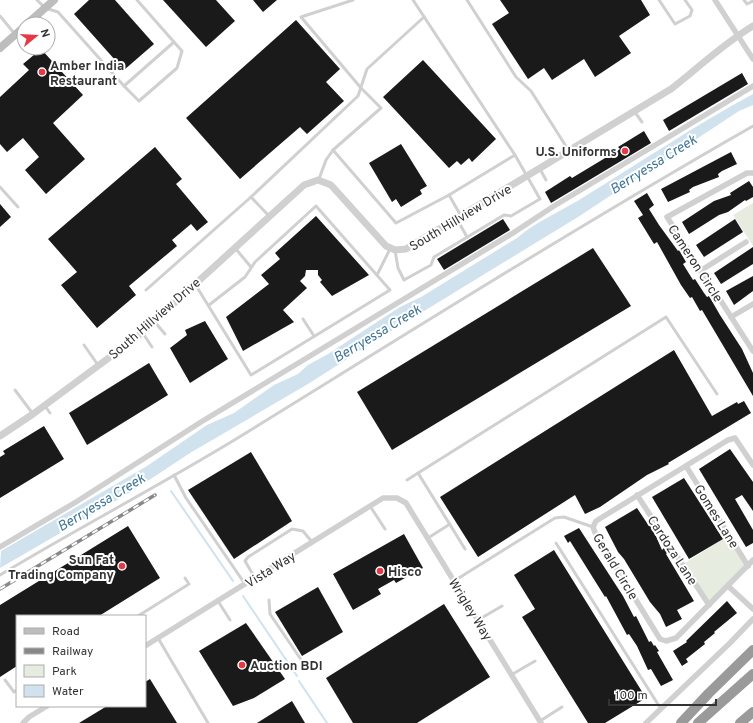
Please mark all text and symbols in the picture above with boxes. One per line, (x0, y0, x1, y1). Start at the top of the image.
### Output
north arrow (16, 16, 56, 56)
text: N (37, 27, 52, 39)
place label: Amber India Restaurant (50, 59, 124, 90)
marker: Amber India Restaurant (37, 67, 47, 77)
water label: Berryessa Creek (607, 131, 701, 199)
place label: U.S. Uniforms (536, 145, 617, 161)
marker: U.S. Uniforms (620, 146, 630, 156)
street label: South Hillview Drive (407, 182, 515, 256)
street label: Cameron Circle (663, 222, 725, 306)
street label: South Hillview Drive (106, 275, 204, 364)
water label: Berryessa Creek (331, 301, 425, 367)
water label: Berryessa Creek (55, 470, 149, 536)
street label: Gomes Lane (689, 482, 741, 552)
street label: Cardoza Lane (643, 513, 700, 589)
street label: Gerald Circle (588, 531, 640, 603)
street label: Vista Way (243, 549, 299, 592)
place label: Sun Fat Trading Company (8, 553, 115, 584)
marker: Sun Fat Trading Company (117, 561, 127, 571)
place label: Hisco (388, 565, 422, 581)
marker: Hisco (375, 566, 385, 576)
street label: Wrigley Way (444, 576, 495, 644)
legend (16, 615, 146, 707)
text: Road (52, 624, 80, 640)
text: Railway (52, 644, 93, 660)
place label: Auction BDI (250, 659, 323, 675)
marker: Auction BDI (237, 660, 247, 670)
text: Park (52, 664, 77, 680)
scale bar (609, 681, 716, 707)
text: Water (52, 684, 84, 700)
text: 100 m (615, 688, 648, 704)

